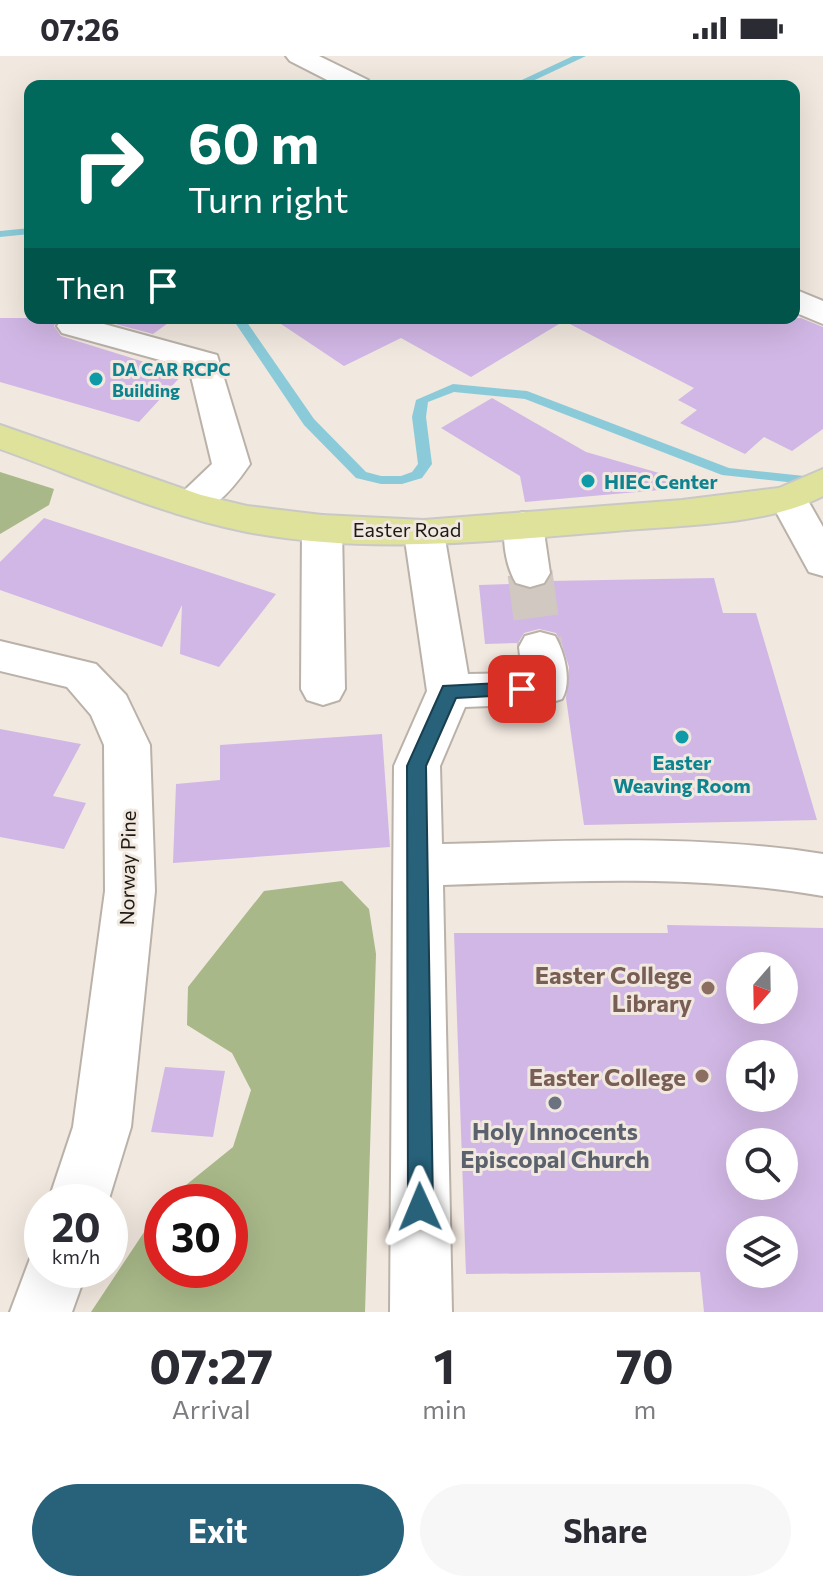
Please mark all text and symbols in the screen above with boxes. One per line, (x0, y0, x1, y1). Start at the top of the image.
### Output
text: 07:26 (40, 10, 119, 47)
text: 60 m (188, 107, 319, 176)
icon: right (56, 112, 160, 216)
text: Turn right (188, 176, 349, 220)
icon: arrive (141, 264, 185, 308)
text: Then (56, 268, 125, 305)
place label: DA CAR RCPC Building (112, 358, 231, 401)
marker: DA CAR RCPC Building (87, 370, 105, 388)
place label: HIEC Center (604, 469, 718, 493)
marker: HIEC Center (579, 472, 597, 490)
street label: Easter Road (353, 517, 461, 541)
pin (488, 655, 556, 723)
icon: arrive (500, 667, 544, 711)
marker: Easter Weaving Room (673, 728, 691, 746)
place label: Easter Weaving Room (613, 750, 751, 797)
street label: Norway Pine (114, 810, 140, 926)
north arrow (726, 952, 798, 1024)
map controls (726, 952, 798, 1288)
place label: Easter College Library (535, 960, 692, 1017)
marker: Easter College Library (699, 979, 717, 997)
button: sound (726, 1040, 798, 1112)
place label: Easter College (529, 1062, 686, 1091)
marker: Easter College (693, 1067, 711, 1085)
marker: Holy Innocents Episcopal Church (546, 1094, 564, 1112)
place label: Holy Innocents Episcopal Church (460, 1116, 650, 1173)
button: search (726, 1128, 798, 1200)
position arrow (378, 1165, 462, 1249)
speed limit sign: 30 (144, 1184, 248, 1288)
text: 20 (51, 1201, 101, 1250)
button: layers (726, 1216, 798, 1288)
text: km/h (52, 1244, 100, 1268)
text: 07:27 (149, 1335, 273, 1394)
text: 1 (434, 1335, 455, 1394)
text: 70 (616, 1335, 674, 1394)
text: Arrival (172, 1393, 251, 1424)
text: min (422, 1393, 467, 1424)
text: m (633, 1393, 656, 1424)
button: Exit (32, 1484, 404, 1576)
button: Share (420, 1484, 791, 1576)

